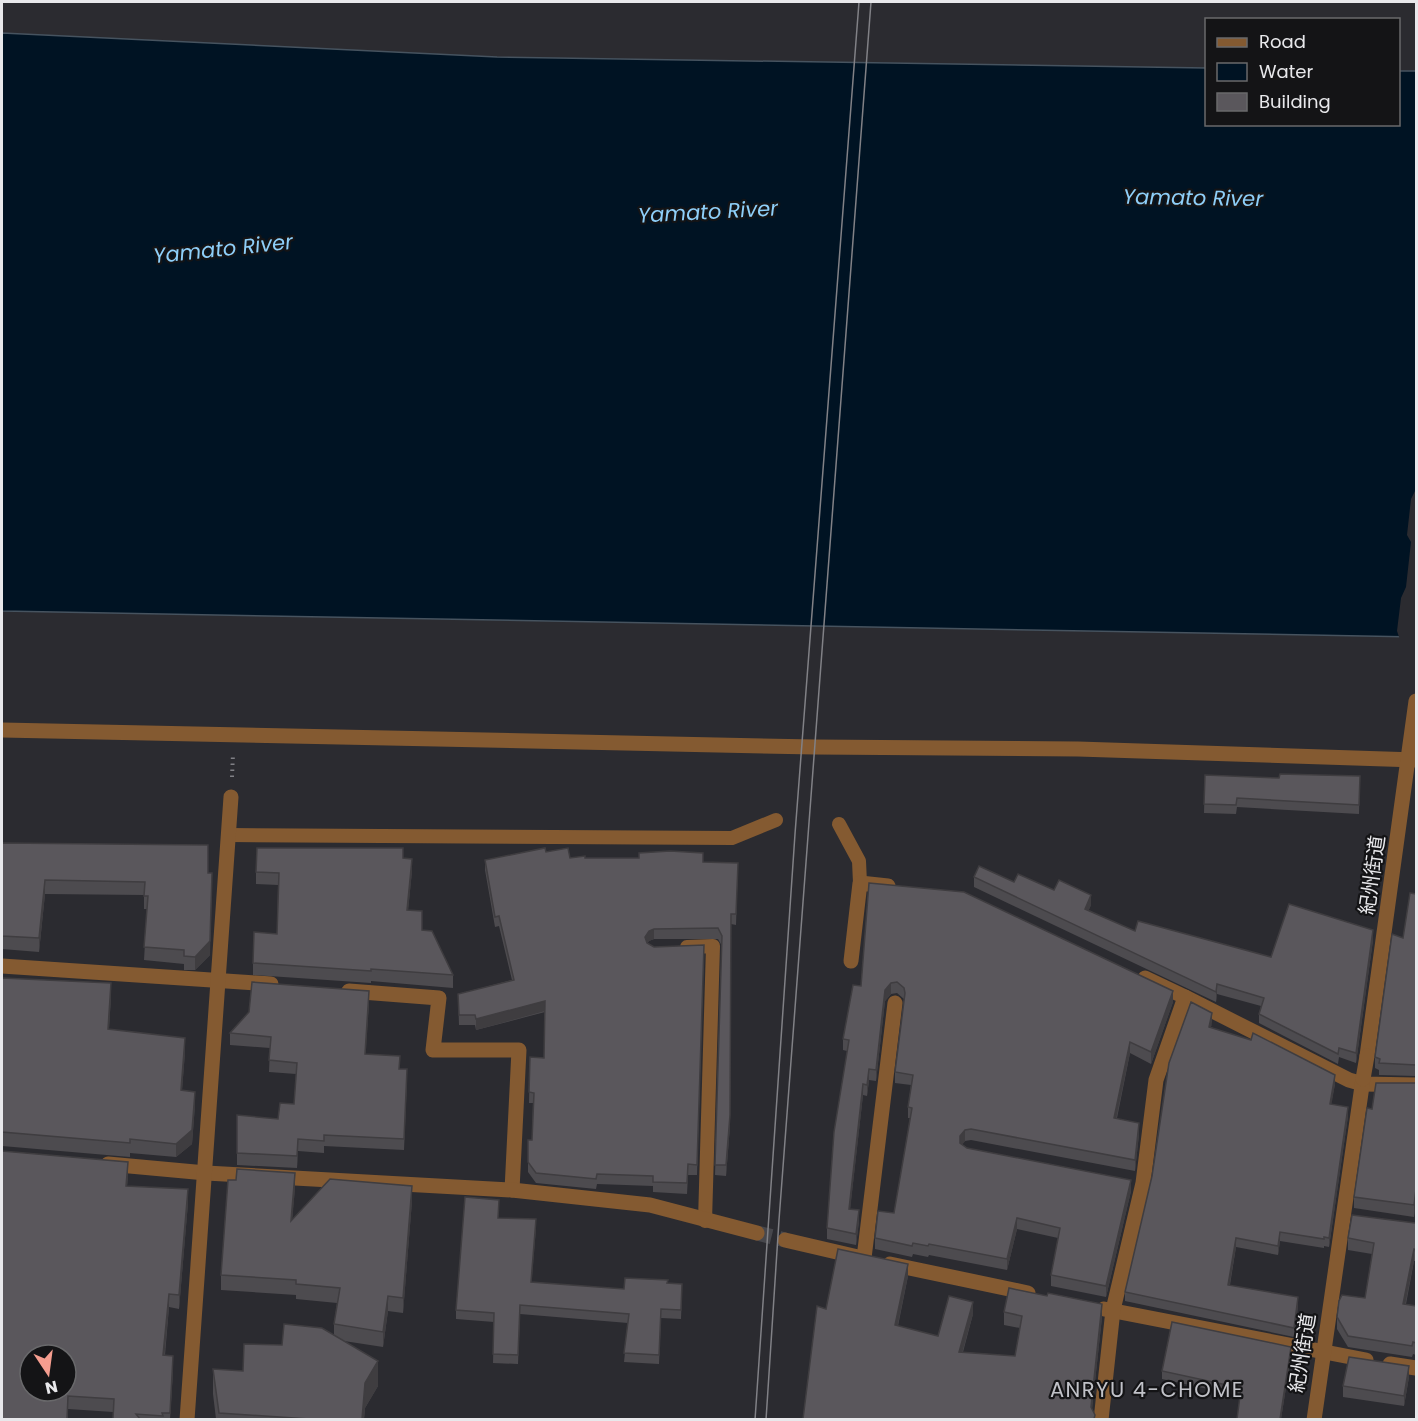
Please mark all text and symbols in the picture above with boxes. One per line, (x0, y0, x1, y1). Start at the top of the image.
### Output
legend (1205, 18, 1400, 126)
text: Road (1259, 29, 1306, 54)
text: Water (1259, 59, 1313, 84)
text: Building (1259, 89, 1331, 114)
water label: Yamato River (1123, 182, 1265, 213)
water label: Yamato River (637, 193, 780, 230)
water label: Yamato River (152, 227, 295, 270)
street label: 紀州街道 (1353, 833, 1391, 917)
street label: 紀州街道 (1282, 1311, 1322, 1395)
north arrow (18, 1343, 78, 1403)
text: N (43, 1375, 60, 1400)
district label: ANRYU 4-CHOME (1050, 1375, 1244, 1404)

